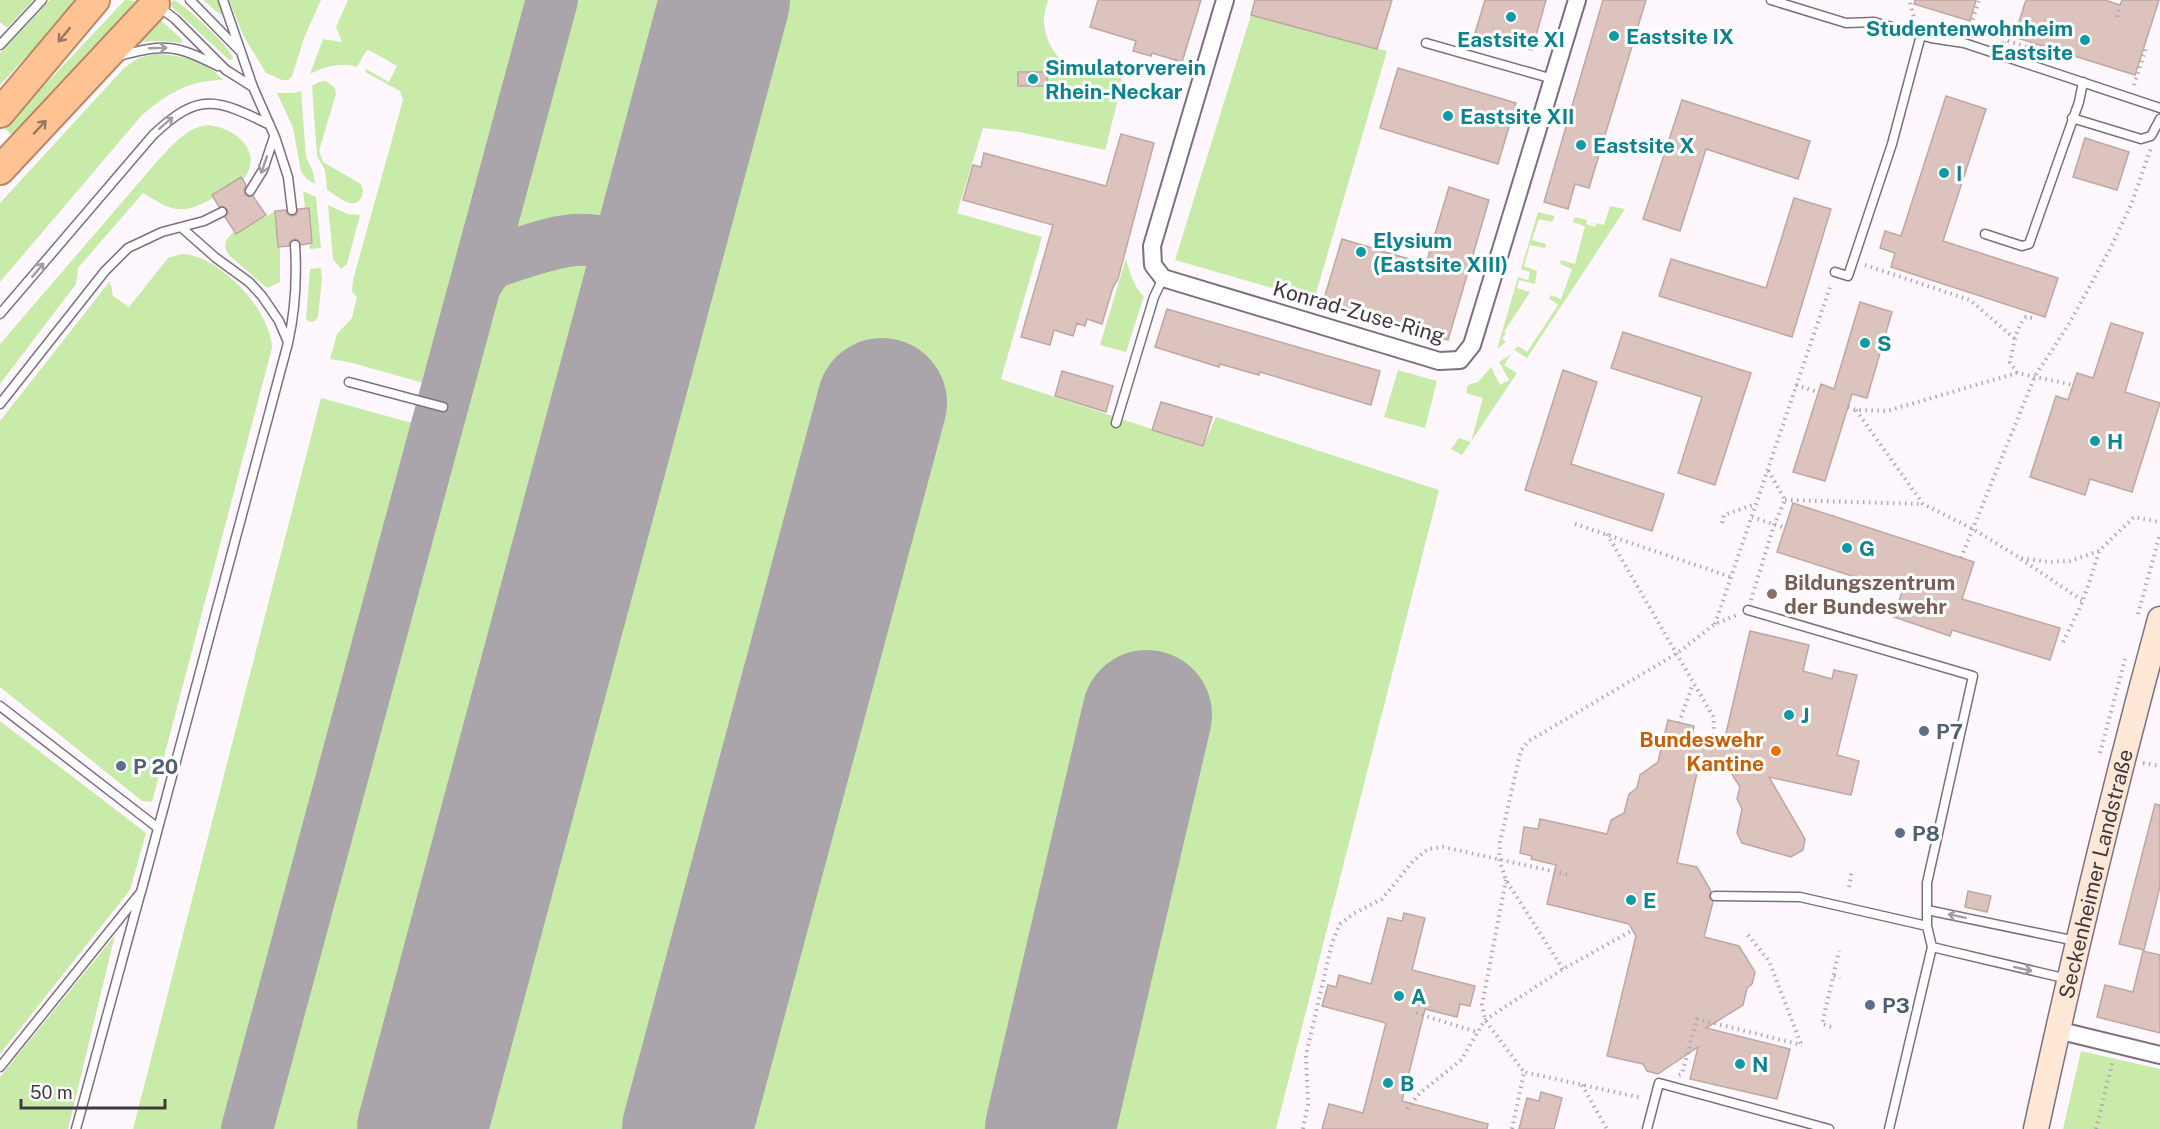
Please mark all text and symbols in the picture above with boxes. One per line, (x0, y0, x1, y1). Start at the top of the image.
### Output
marker: Eastsite XI (1504, 10, 1518, 24)
place label: Studentenwohnheim Eastsite (1866, 16, 2073, 65)
place label: Eastsite IX (1626, 24, 1734, 49)
one-way arrow (58, 26, 71, 42)
place label: Eastsite XI (1457, 27, 1565, 52)
marker: Eastsite IX (1607, 29, 1621, 43)
marker: Studentenwohnheim Eastsite (2078, 33, 2092, 47)
one-way arrow (148, 42, 168, 53)
place label: Simulatorverein Rhein-Neckar (1045, 55, 1206, 104)
marker: Simulatorverein Rhein-Neckar (1026, 72, 1040, 86)
place label: Eastsite XII (1460, 104, 1575, 129)
marker: Eastsite XII (1441, 109, 1455, 123)
one-way arrow (158, 116, 173, 130)
one-way arrow (33, 120, 47, 135)
place label: Eastsite X (1593, 133, 1695, 158)
marker: Eastsite X (1574, 138, 1588, 152)
one-way arrow (258, 155, 269, 174)
place label: I (1956, 161, 1962, 186)
marker: I (1937, 166, 1951, 180)
place label: Elysium (Eastsite XIII) (1373, 228, 1508, 277)
marker: Elysium (Eastsite XIII) (1354, 245, 1368, 259)
one-way arrow (31, 263, 45, 278)
street label: Konrad-Zuse-Ring (1270, 275, 1448, 349)
place label: S (1877, 331, 1892, 356)
marker: S (1858, 336, 1872, 350)
place label: H (2107, 429, 2123, 454)
marker: H (2088, 434, 2102, 448)
place label: G (1859, 536, 1875, 561)
marker: G (1840, 541, 1854, 555)
place label: Bildungszentrum der Bundeswehr (1784, 570, 1955, 619)
marker: Bildungszentrum der Bundeswehr (1765, 587, 1779, 601)
place label: J (1801, 703, 1809, 728)
marker: J (1782, 708, 1796, 722)
place label: P7 (1936, 719, 1963, 744)
marker: P7 (1917, 724, 1931, 738)
place label: Bundeswehr Kantine (1639, 727, 1764, 776)
marker: Bundeswehr Kantine (1769, 744, 1783, 758)
street label: Seckenheimer Landstraße (2053, 746, 2138, 1001)
place label: P 20 (133, 754, 178, 779)
marker: P 20 (114, 759, 128, 773)
place label: P8 (1912, 821, 1940, 846)
marker: P8 (1893, 826, 1907, 840)
place label: E (1643, 888, 1656, 913)
marker: E (1624, 893, 1638, 907)
one-way arrow (1948, 910, 1968, 921)
one-way arrow (2014, 963, 2033, 975)
place label: A (1411, 984, 1426, 1009)
marker: A (1392, 989, 1406, 1003)
place label: P3 (1882, 993, 1910, 1018)
marker: P3 (1863, 998, 1877, 1012)
place label: N (1752, 1052, 1768, 1077)
marker: N (1733, 1057, 1747, 1071)
place label: B (1400, 1071, 1414, 1096)
scale bar (21, 1072, 165, 1110)
marker: B (1381, 1076, 1395, 1090)
text: 50 m (30, 1082, 73, 1103)

